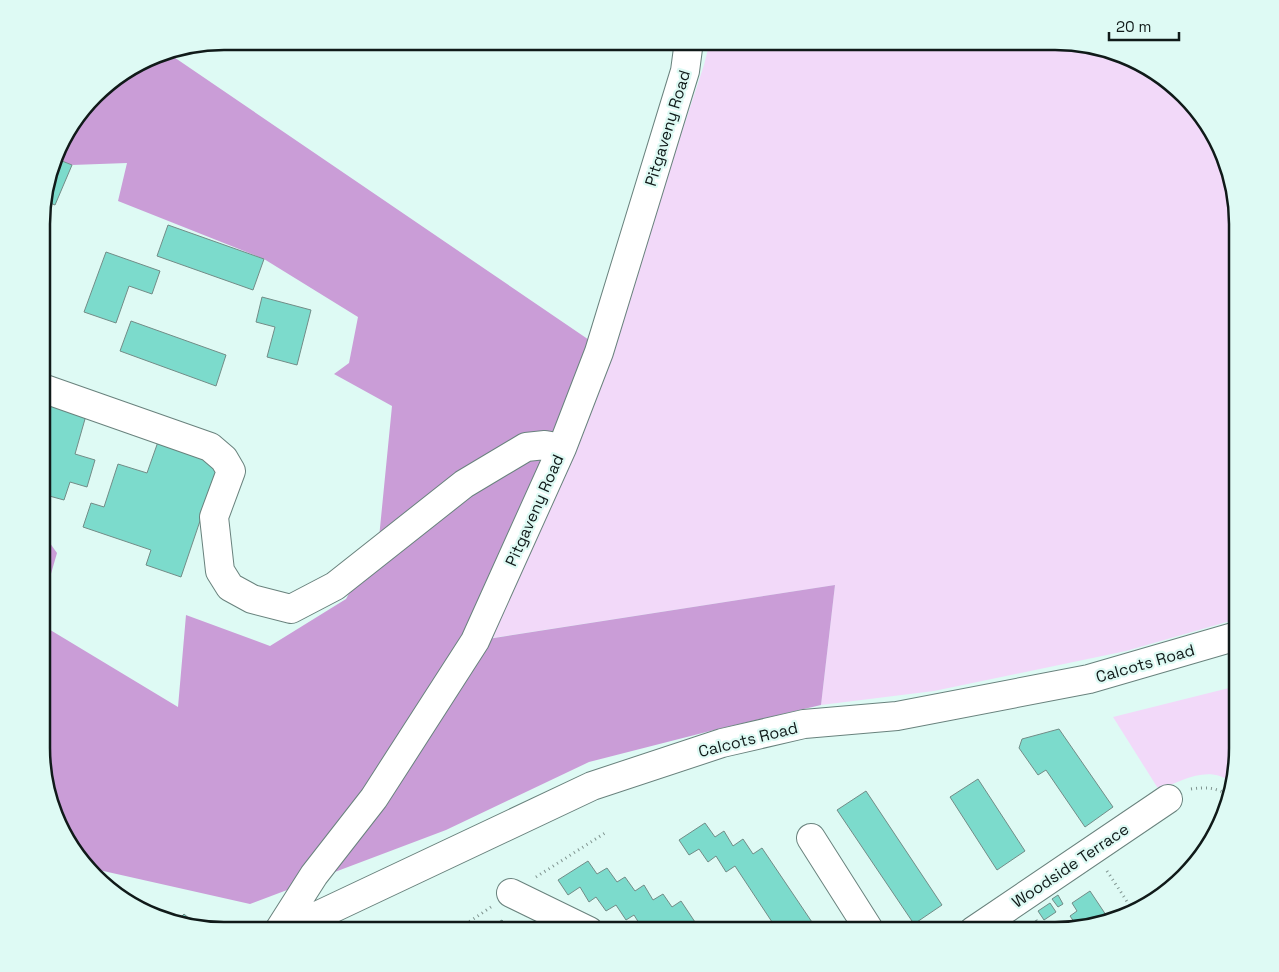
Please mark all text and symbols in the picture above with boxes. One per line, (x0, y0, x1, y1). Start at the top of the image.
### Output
scale bar (1109, 10, 1179, 42)
text: 20 m (1116, 17, 1151, 36)
street label: Pitgaveny Road (640, 68, 695, 189)
street label: Pitgaveny Road (500, 451, 569, 569)
street label: Calcots Road (1093, 639, 1197, 688)
street label: Calcots Road (696, 717, 800, 762)
street label: Woodside Terrace (1008, 818, 1133, 912)

